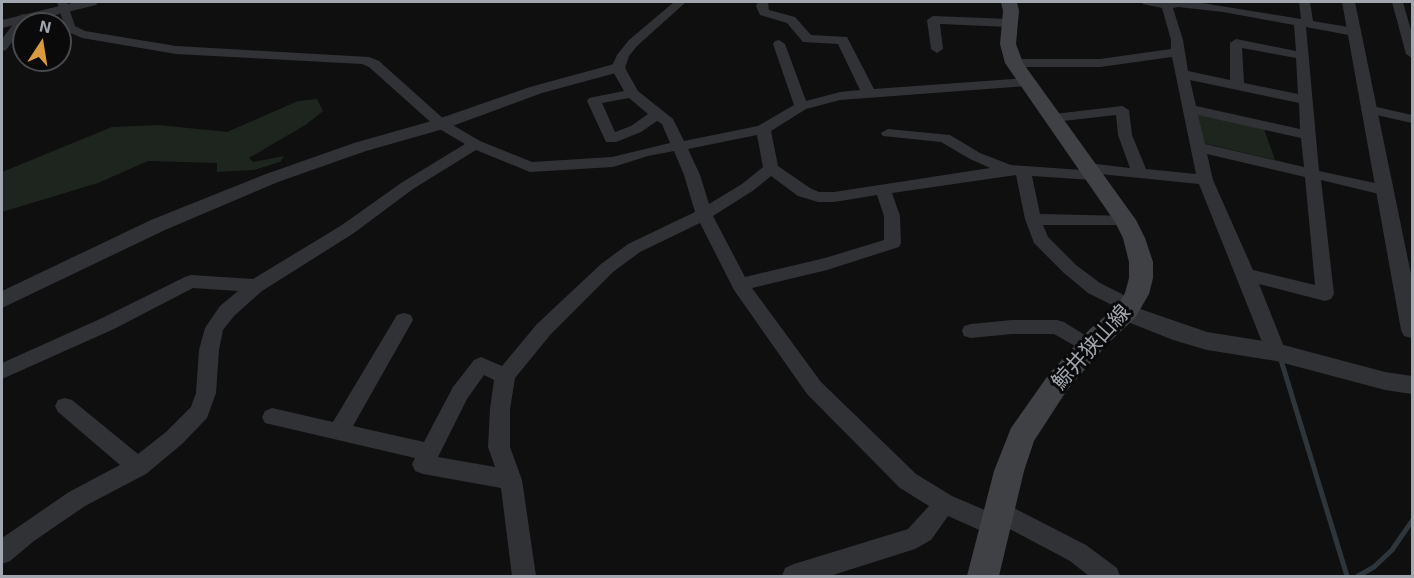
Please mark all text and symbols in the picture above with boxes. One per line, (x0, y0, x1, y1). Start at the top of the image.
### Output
north arrow (12, 12, 72, 72)
text: N (38, 15, 53, 36)
street label: 鯨井狭山線 (1047, 300, 1135, 394)

